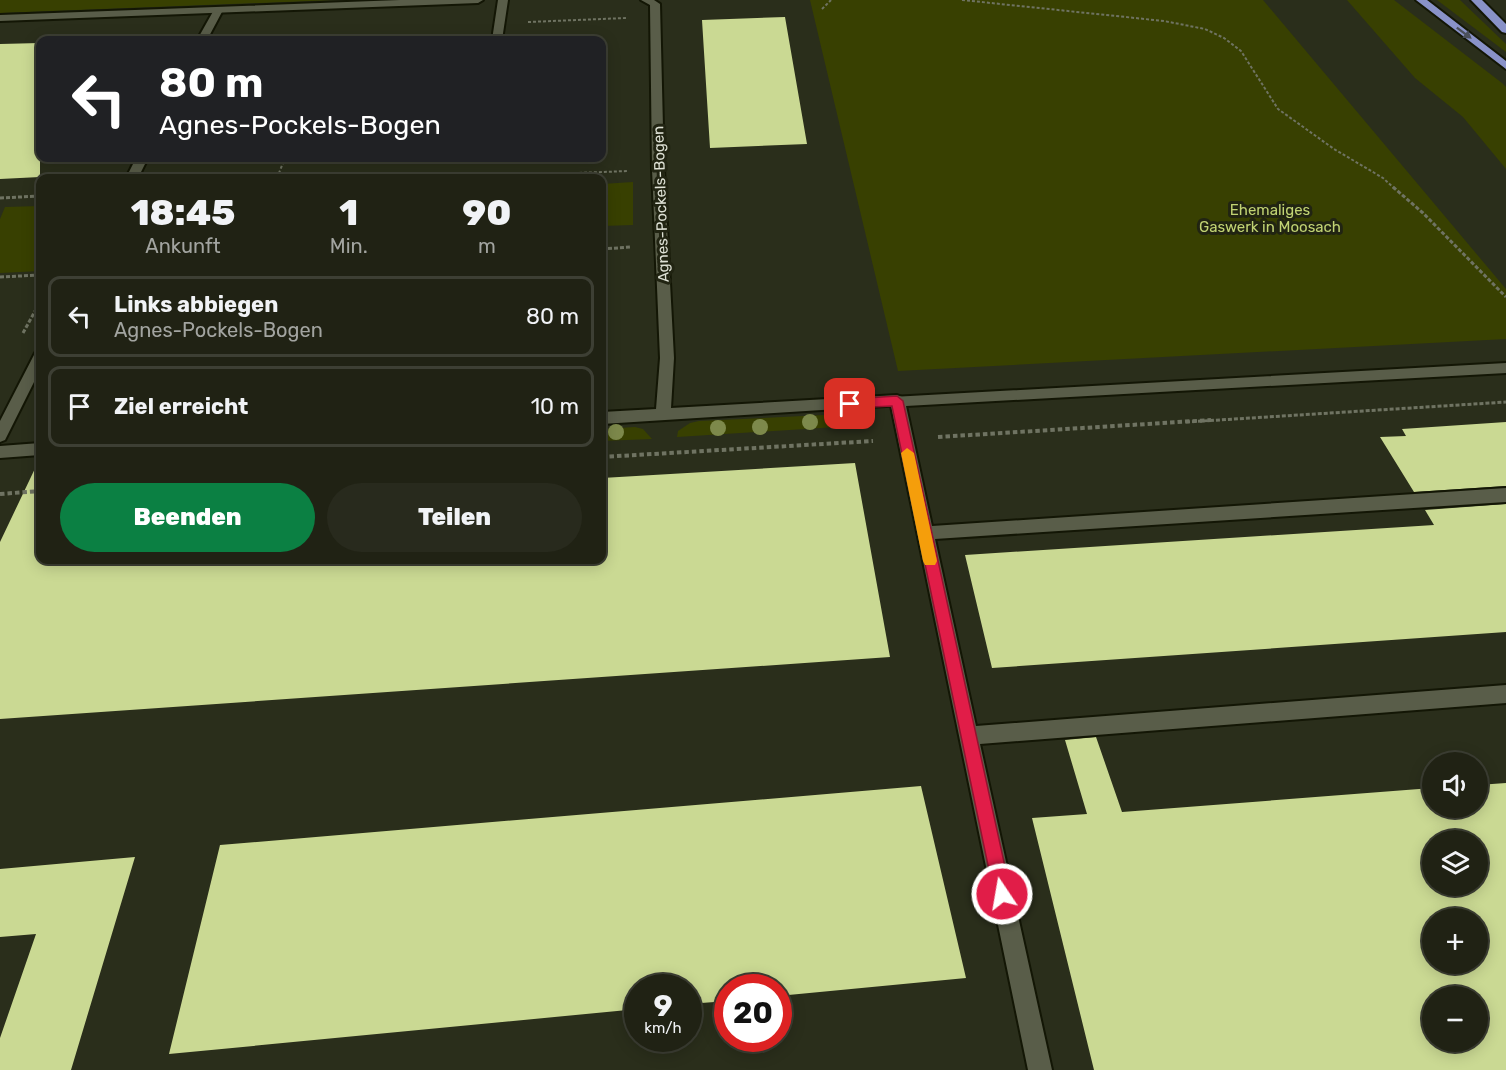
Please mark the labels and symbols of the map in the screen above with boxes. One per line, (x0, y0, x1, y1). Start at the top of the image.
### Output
one-way arrow (1456, 26, 1471, 38)
street label: Agnes-Pockels-Bogen (649, 125, 673, 283)
park label: Ehemaliges Gaswerk in Moosach (1199, 201, 1341, 236)
pin (824, 378, 875, 429)
position arrow (970, 862, 1034, 926)
speed limit sign: 20 (714, 974, 792, 1052)

